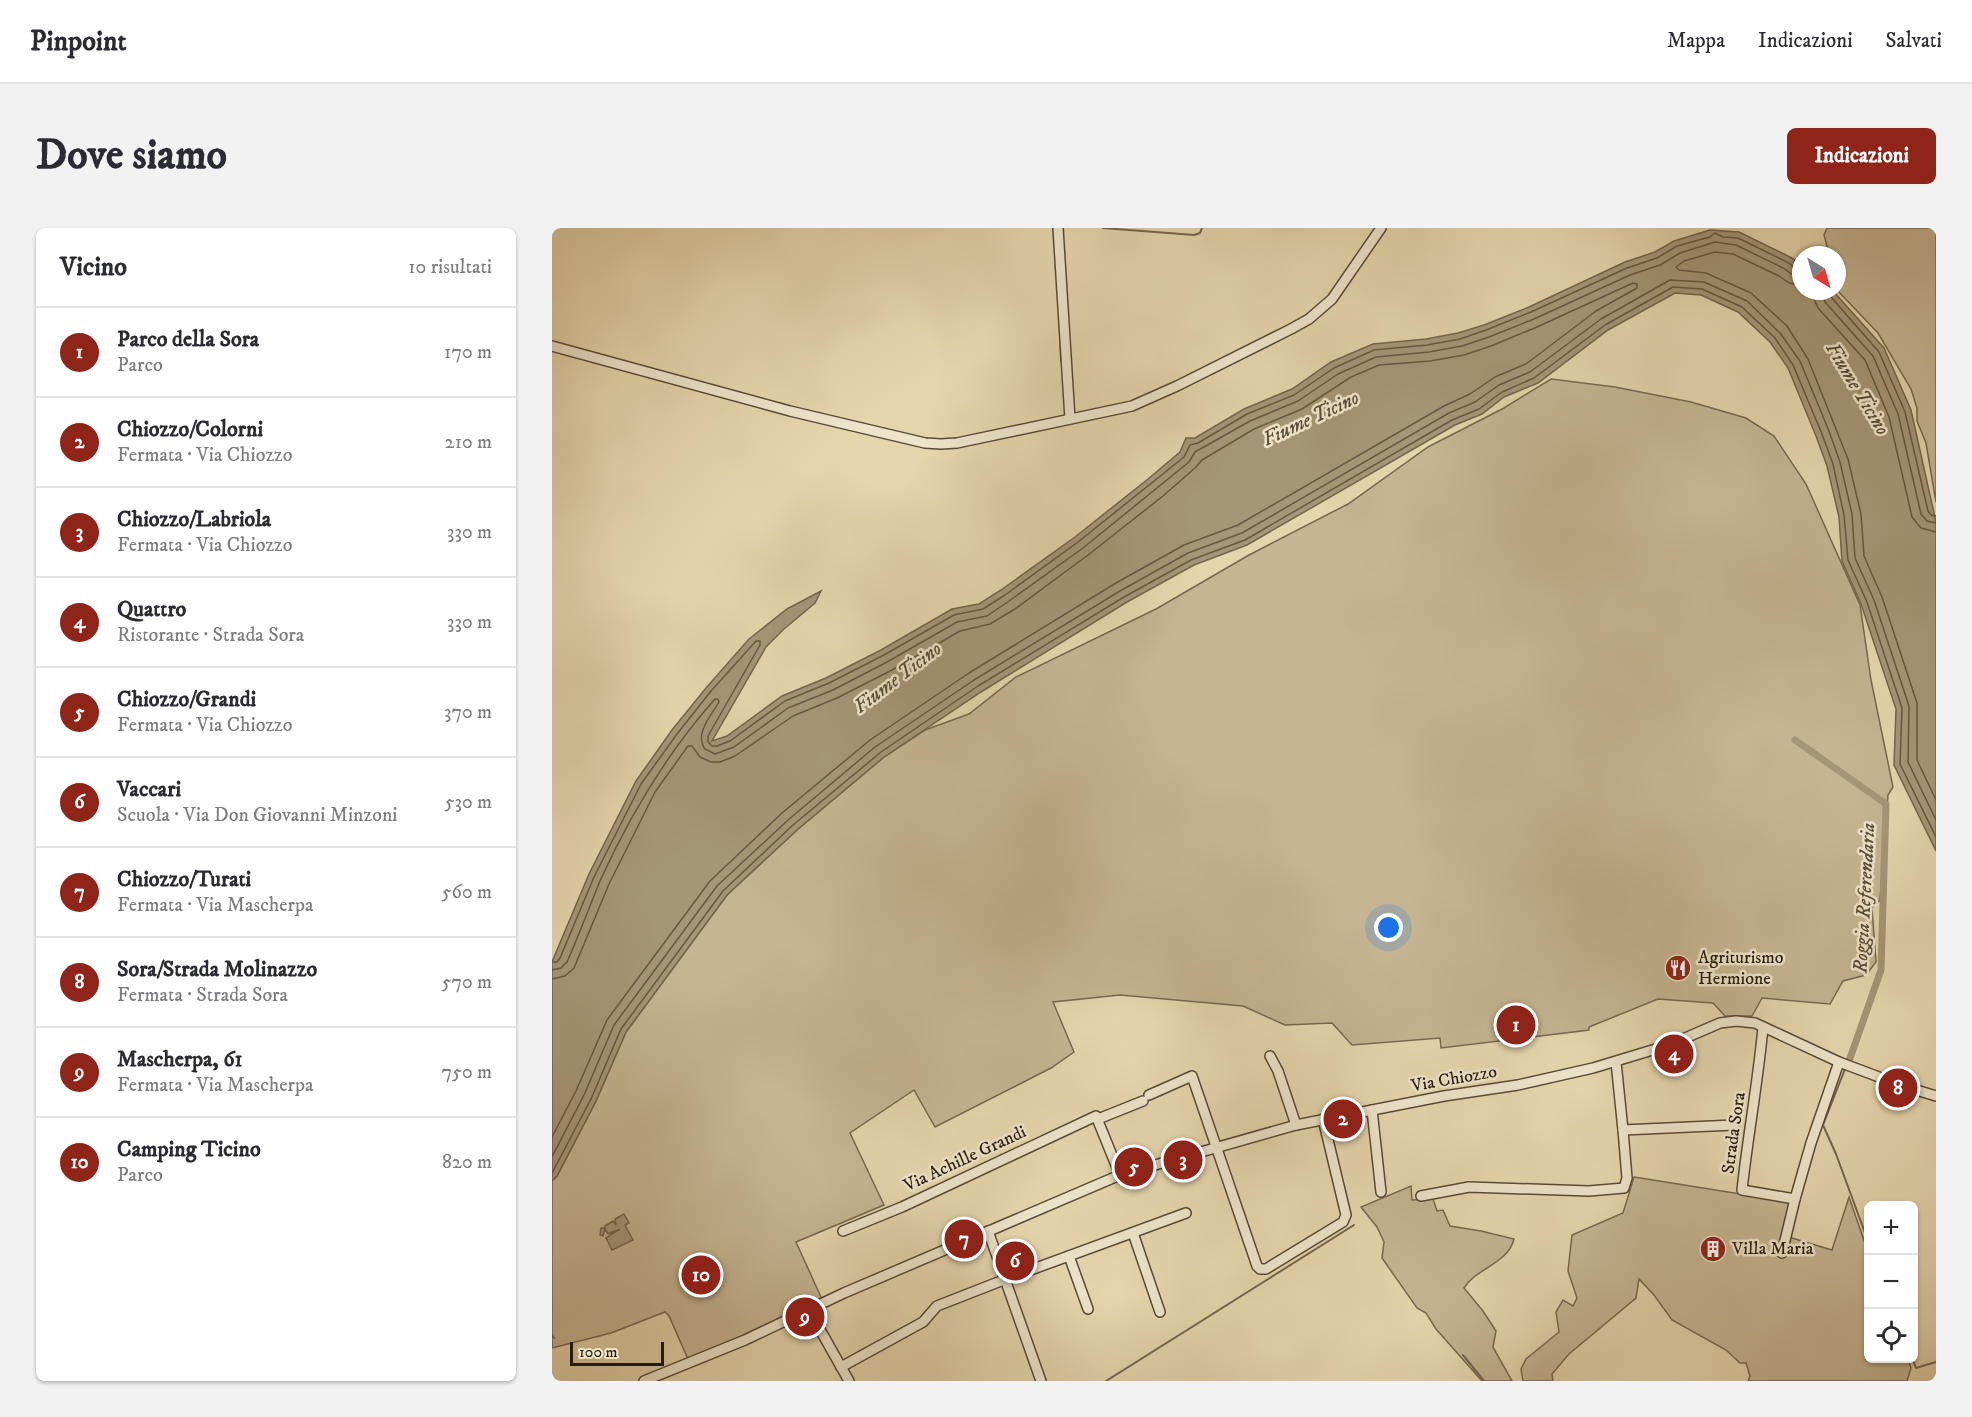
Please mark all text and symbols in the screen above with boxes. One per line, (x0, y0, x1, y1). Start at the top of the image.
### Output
text: Pinpoint (30, 24, 126, 59)
text: Mappa (1667, 28, 1725, 54)
text: Indicazioni (1758, 28, 1853, 54)
text: Salvati (1886, 28, 1942, 54)
button: Indicazioni (1787, 128, 1936, 184)
text: Dove siamo (36, 130, 227, 182)
north arrow (1792, 246, 1846, 300)
text: Vicino (60, 251, 127, 284)
text: 10 risultati (408, 255, 492, 280)
text: Parco della Sora (117, 326, 259, 353)
water label: Fiume Ticino (1820, 338, 1894, 440)
text: 1 (76, 340, 83, 365)
text: 170 m (444, 340, 492, 365)
text: Parco (117, 353, 163, 378)
water label: Fiume Ticino (1259, 386, 1363, 452)
text: Chiozzo/Colorni (117, 416, 263, 443)
text: 2 (75, 430, 84, 455)
text: 210 m (445, 430, 492, 455)
text: Fermata · Via Chiozzo (117, 443, 293, 468)
text: Chiozzo/Labriola (117, 506, 271, 533)
text: 3 (76, 520, 83, 545)
text: 330 m (447, 520, 492, 545)
text: Fermata · Via Chiozzo (117, 533, 293, 558)
text: Quattro (117, 596, 186, 623)
text: 4 (74, 610, 85, 635)
text: 330 m (447, 610, 492, 635)
text: Ristorante · Strada Sora (117, 623, 304, 648)
water label: Fiume Ticino (849, 637, 947, 719)
text: Chiozzo/Grandi (117, 686, 256, 713)
text: 5 (75, 700, 84, 725)
text: 370 m (444, 700, 492, 725)
text: Fermata · Via Chiozzo (117, 713, 293, 738)
text: Vaccari (117, 776, 181, 803)
text: 6 (74, 790, 85, 815)
text: 530 m (445, 790, 492, 815)
text: Scuola · Via Don Giovanni Minzoni (117, 803, 398, 828)
water label: Roggia Referendaria (1849, 822, 1881, 975)
text: Chiozzo/Turati (117, 866, 251, 893)
text: 7 (74, 880, 85, 905)
text: 560 m (442, 880, 492, 905)
text: Fermata · Via Mascherpa (117, 893, 314, 918)
your location (1374, 913, 1403, 942)
place label: Agriturismo Hermione (1698, 947, 1784, 990)
restaurant icon: Agriturismo Hermione (1663, 953, 1693, 983)
text: Sora/Strada Molinazzo (117, 956, 317, 983)
text: 8 (74, 970, 85, 995)
text: 570 m (441, 970, 492, 995)
text: Fermata · Strada Sora (117, 983, 288, 1008)
pin: 1 (1496, 1002, 1536, 1048)
pin: 4 (1654, 1032, 1694, 1076)
text: Mascherpa, 61 (117, 1046, 243, 1073)
text: 9 (75, 1060, 84, 1085)
text: 750 m (442, 1060, 492, 1085)
street label: Via Chiozzo (1408, 1061, 1499, 1098)
pin: 8 (1878, 1066, 1918, 1110)
text: Fermata · Via Mascherpa (117, 1073, 314, 1098)
street label: Strada Sora (1717, 1090, 1751, 1175)
pin: 2 (1324, 1096, 1362, 1142)
street label: Via Achille Grandi (899, 1121, 1030, 1197)
text: Camping Ticino (117, 1136, 261, 1163)
pin: 3 (1164, 1138, 1202, 1182)
pin: 5 (1114, 1144, 1154, 1190)
text: 10 (70, 1150, 89, 1175)
text: 820 m (442, 1150, 492, 1175)
text: Parco (117, 1163, 163, 1188)
map controls (1864, 1201, 1918, 1363)
button: + (1864, 1201, 1918, 1255)
pin: 7 (944, 1216, 984, 1262)
building icon: Villa Maria (1698, 1234, 1728, 1264)
pin: 6 (996, 1238, 1034, 1284)
place label: Villa Maria (1731, 1238, 1814, 1260)
pin: 10 (682, 1252, 720, 1298)
button: − (1864, 1255, 1918, 1309)
pin: 9 (786, 1294, 824, 1340)
button: locate (1864, 1309, 1918, 1363)
scale bar (570, 1339, 664, 1366)
text: 100 m (579, 1342, 618, 1362)

